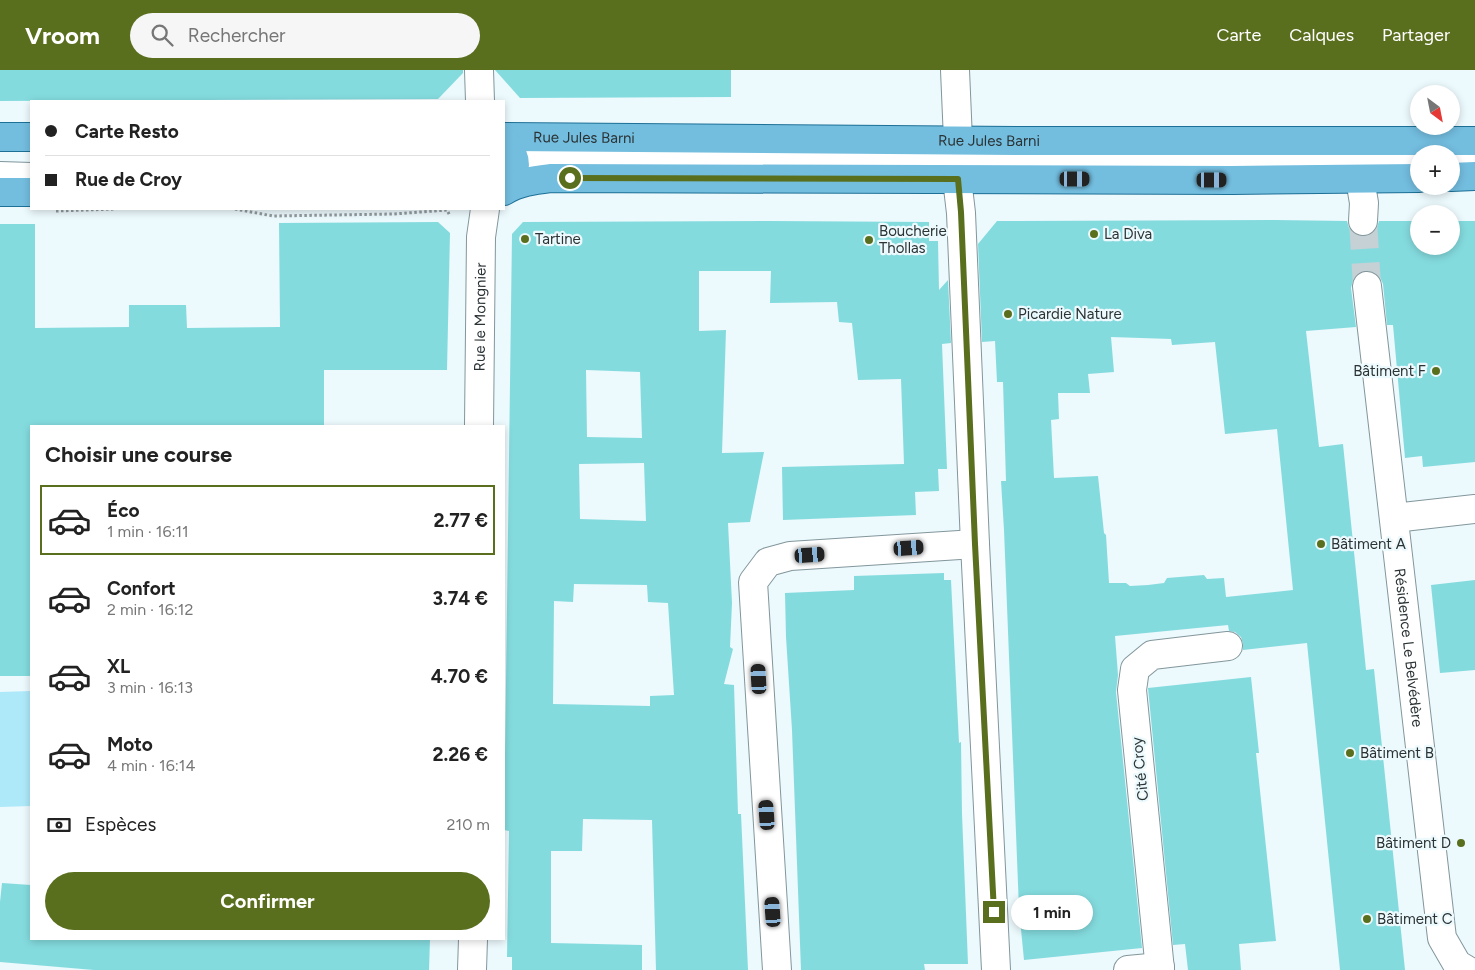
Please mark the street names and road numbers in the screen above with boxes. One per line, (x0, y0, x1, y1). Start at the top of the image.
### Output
street label: Rue Jules Barni (533, 128, 635, 147)
street label: Rue Jules Barni (938, 131, 1040, 150)
street label: Rue le Mongnier (471, 263, 490, 371)
street label: Résidence Le Belvédère (1391, 567, 1427, 728)
street label: Cité Croy (1128, 736, 1152, 802)

